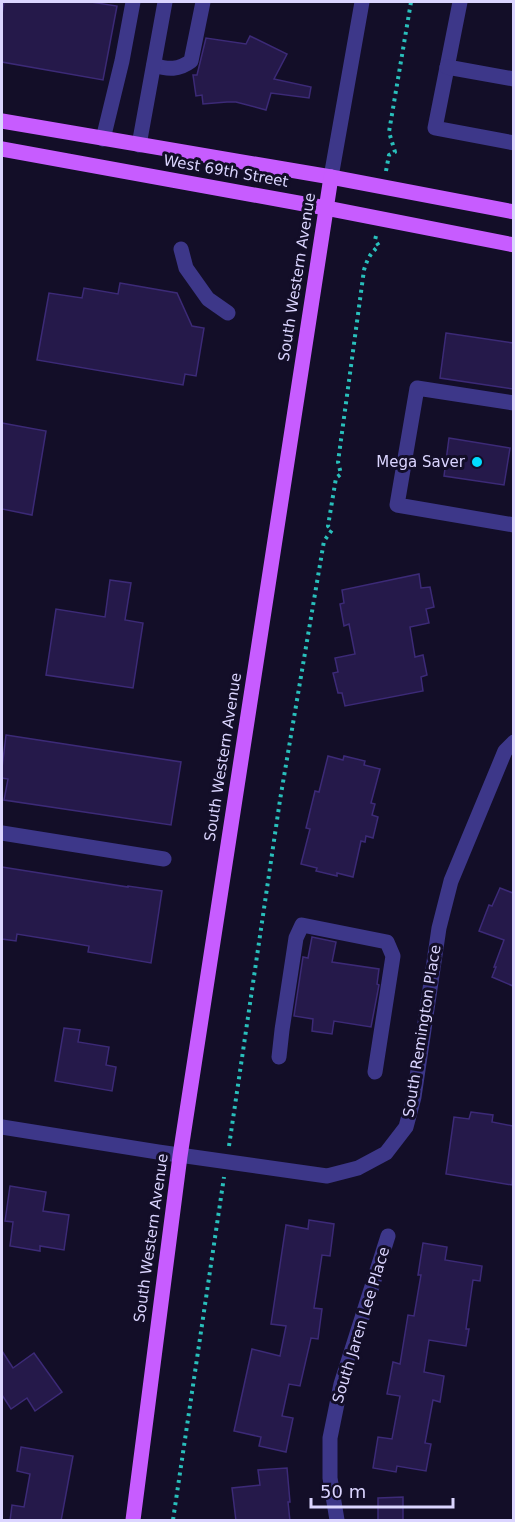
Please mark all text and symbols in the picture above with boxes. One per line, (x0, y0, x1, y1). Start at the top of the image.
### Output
street label: West 69th Street (162, 151, 290, 191)
street label: South Western Avenue (275, 191, 319, 363)
place label: Mega Saver (376, 453, 466, 471)
marker: Mega Saver (470, 455, 484, 469)
street label: South Western Avenue (201, 671, 245, 843)
street label: South Remington Place (399, 943, 445, 1119)
street label: South Western Avenue (130, 1152, 172, 1324)
street label: South Jaren Lee Place (329, 1245, 393, 1405)
scale bar (311, 1471, 454, 1509)
text: 50 m (320, 1481, 366, 1502)

